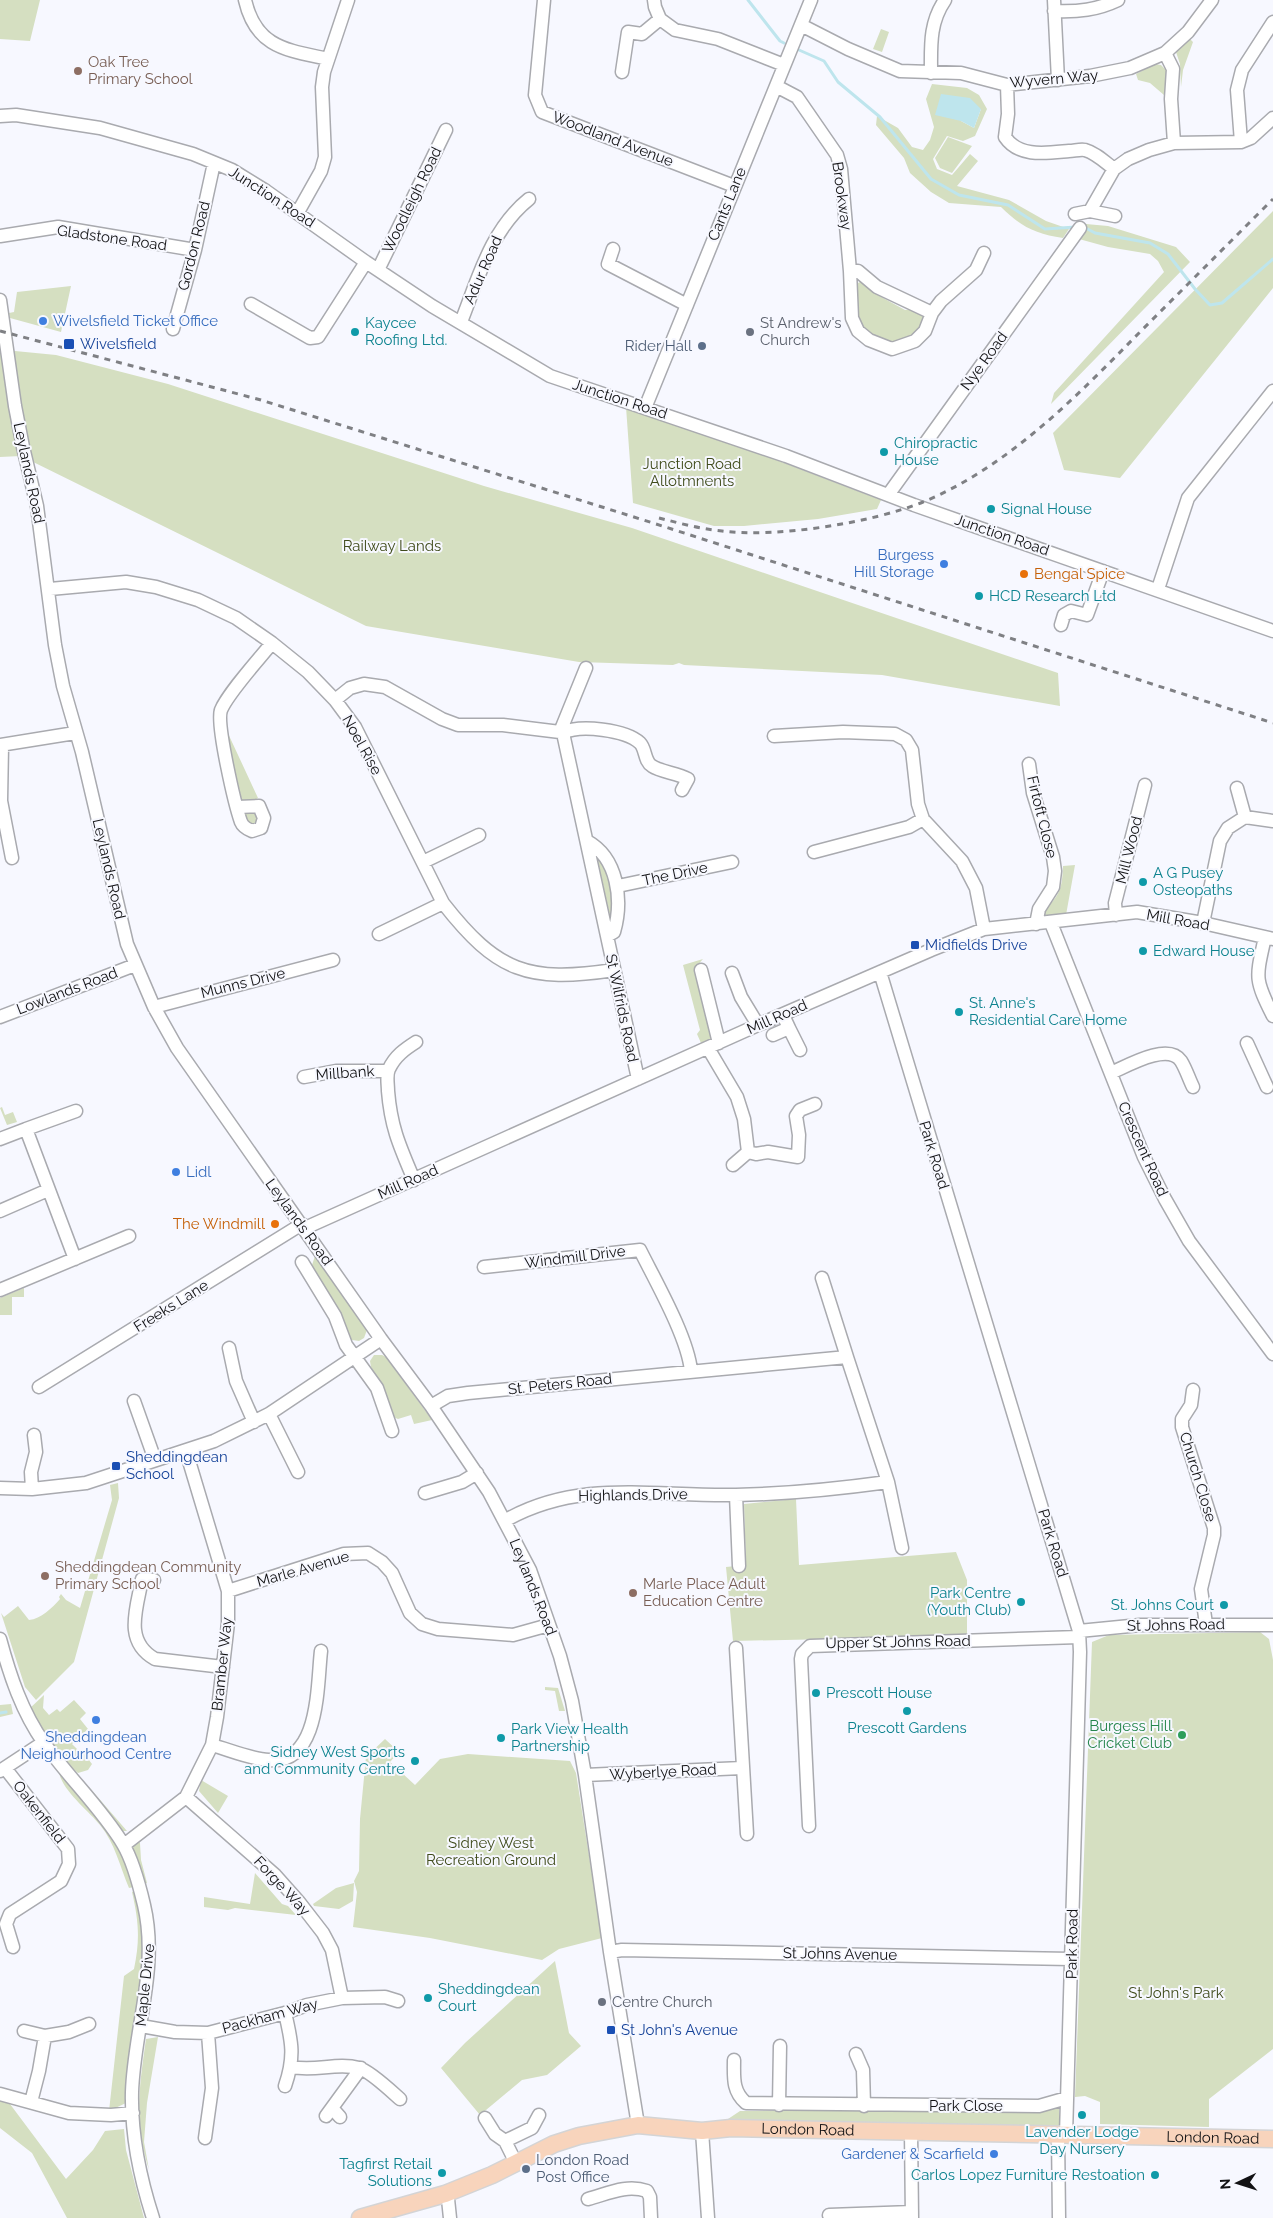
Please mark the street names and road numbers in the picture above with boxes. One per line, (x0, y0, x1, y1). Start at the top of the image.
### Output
street label: Wyvern Way (1009, 66, 1099, 92)
street label: Woodland Avenue (550, 108, 676, 170)
street label: Woodleigh Road (379, 144, 445, 256)
street label: Brookway (828, 161, 856, 231)
street label: Junction Road (226, 163, 318, 231)
street label: Cants Lane (704, 164, 750, 243)
street label: Gordon Road (174, 199, 214, 293)
street label: Gladstone Road (56, 221, 168, 255)
street label: Adur Road (460, 233, 506, 307)
street label: Nye Road (957, 328, 1011, 394)
street label: Junction Road (570, 375, 670, 423)
street label: Leylands Road (10, 421, 48, 525)
street label: Junction Road (952, 510, 1052, 560)
street label: Noel Rise (338, 712, 386, 778)
street label: Firtoft Close (1023, 774, 1061, 860)
street label: Mill Wood (1112, 814, 1146, 886)
street label: Leylands Road (89, 817, 129, 921)
street label: The Drive (641, 858, 709, 890)
street label: Mill Road (1145, 906, 1211, 934)
street label: St Wilfrids Road (602, 952, 642, 1064)
street label: Lowlands Road (14, 963, 120, 1019)
street label: Munns Drive (199, 964, 287, 1002)
street label: Mill Road (744, 996, 810, 1038)
street label: Millbank (315, 1062, 375, 1084)
street label: Crescent Road (1114, 1099, 1172, 1199)
street label: Park Road (915, 1119, 953, 1191)
street label: Mill Road (375, 1161, 441, 1203)
street label: Leylands Road (262, 1175, 336, 1269)
street label: Windmill Drive (524, 1242, 627, 1272)
street label: Freeks Lane (130, 1276, 212, 1336)
street label: St. Peters Road (507, 1370, 613, 1398)
street label: Church Close (1176, 1430, 1220, 1524)
street label: Highlands Drive (578, 1485, 688, 1505)
street label: Park Road (1034, 1507, 1072, 1579)
street label: Leylands Road (505, 1536, 561, 1638)
street label: Marle Avenue (255, 1547, 352, 1591)
street label: St Johns Road (1127, 1615, 1225, 1635)
street label: Bramber Way (208, 1616, 236, 1712)
street label: Upper St Johns Road (825, 1632, 971, 1652)
street label: Wyberlye Road (609, 1760, 717, 1784)
street label: Oakenfield (9, 1777, 69, 1847)
street label: Forge Way (250, 1853, 314, 1919)
street label: Park Road (1062, 1909, 1082, 1979)
street label: Maple Drive (132, 1943, 158, 2027)
street label: St Johns Avenue (783, 1944, 897, 1964)
street label: Packham Way (220, 1995, 320, 2037)
street label: Park Close (929, 2097, 1003, 2115)
street label: London Road (761, 2120, 855, 2140)
street label: London Road (1166, 2128, 1260, 2148)

